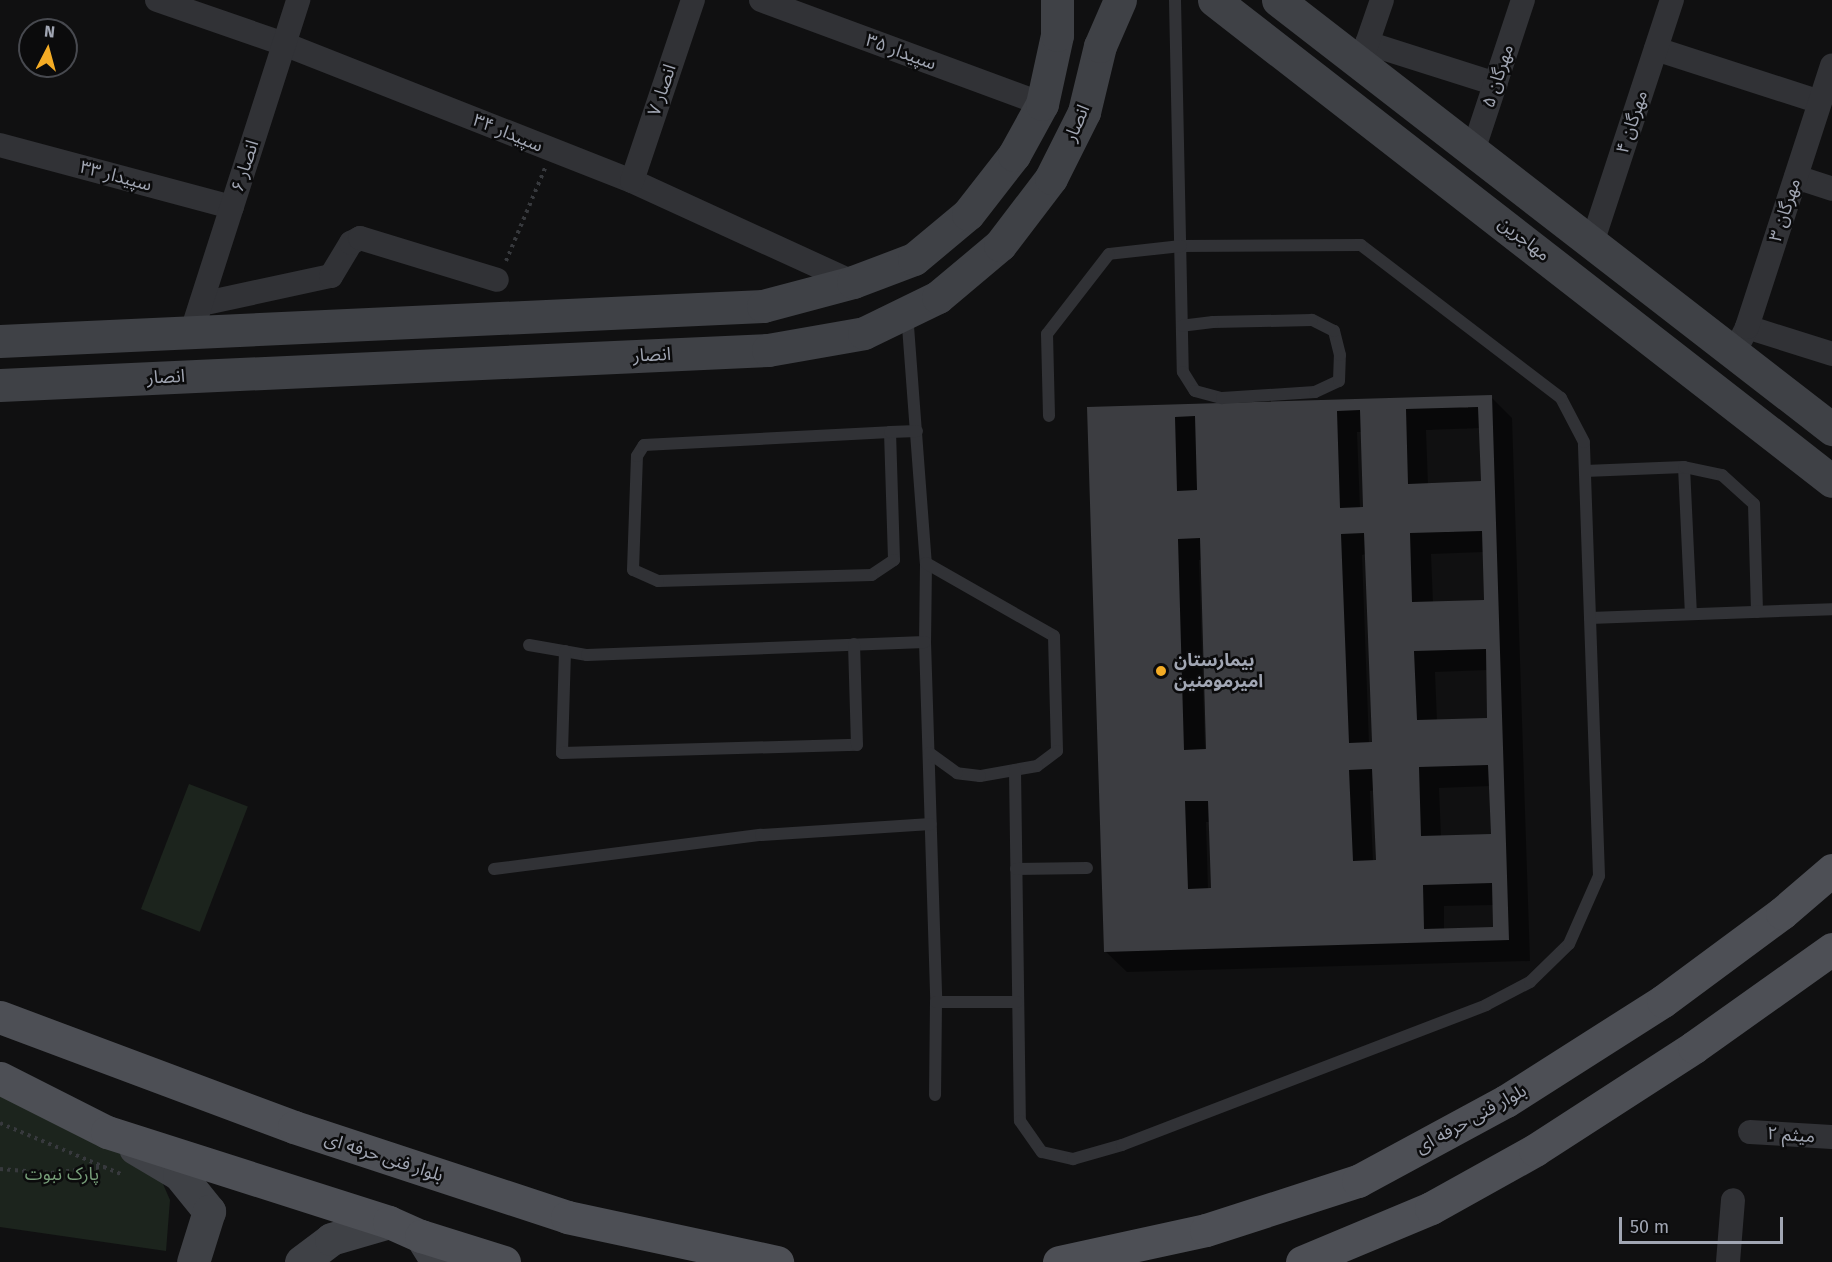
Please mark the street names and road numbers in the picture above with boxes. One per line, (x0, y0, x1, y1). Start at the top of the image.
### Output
street label: سپیدار ۳۵ (863, 29, 939, 75)
street label: مهرگان ۵ (1478, 42, 1518, 110)
street label: انصار ۷ (643, 61, 681, 119)
street label: مهرگان ۴ (1612, 88, 1652, 156)
street label: انصار (1060, 101, 1094, 145)
street label: سپیدار ۳۴ (470, 109, 546, 157)
street label: انصار ۶ (227, 137, 263, 195)
street label: سپیدار ۳۳ (78, 156, 154, 196)
street label: مهرگان ۳ (1765, 176, 1805, 244)
street label: مهاجرین (1494, 212, 1554, 266)
street label: انصار (632, 343, 672, 367)
street label: انصار (146, 365, 186, 389)
street label: بلوار فنی حرفه ای (1412, 1080, 1530, 1158)
street label: میثم ۲ (1766, 1123, 1816, 1147)
street label: بلوار فنی حرفه ای (322, 1128, 446, 1186)

